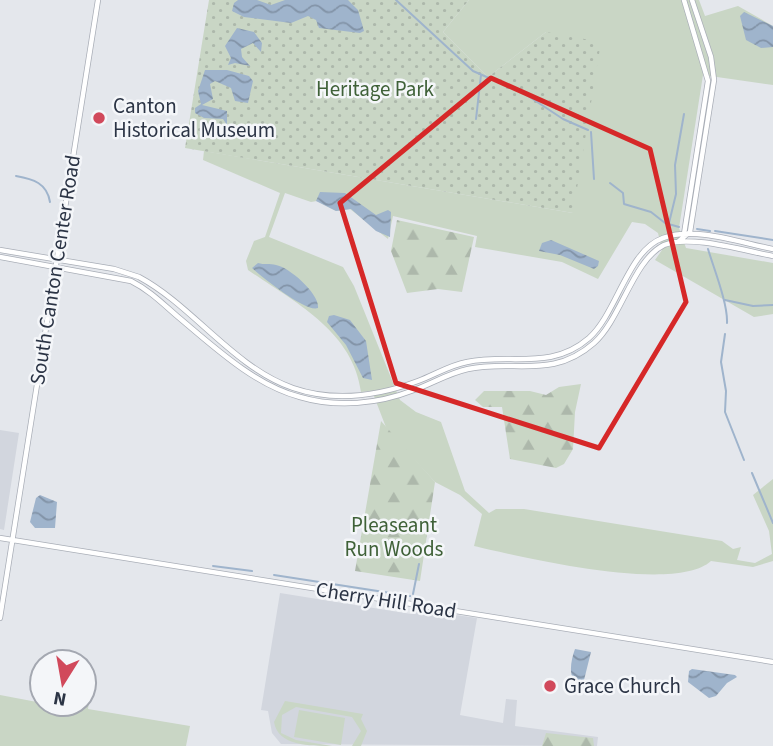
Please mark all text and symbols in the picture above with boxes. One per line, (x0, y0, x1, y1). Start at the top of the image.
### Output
park label: Heritage Park (316, 74, 435, 104)
place label: Canton Historical Museum (113, 91, 275, 145)
marker: Canton Historical Museum (91, 110, 107, 126)
street label: South Canton Center Road (22, 153, 88, 387)
park label: Pleaseant Run Woods (345, 510, 444, 564)
street label: Cherry Hill Road (314, 574, 458, 626)
north arrow (28, 648, 98, 718)
place label: Grace Church (564, 671, 681, 701)
marker: Grace Church (542, 678, 558, 694)
text: N (51, 684, 69, 713)

